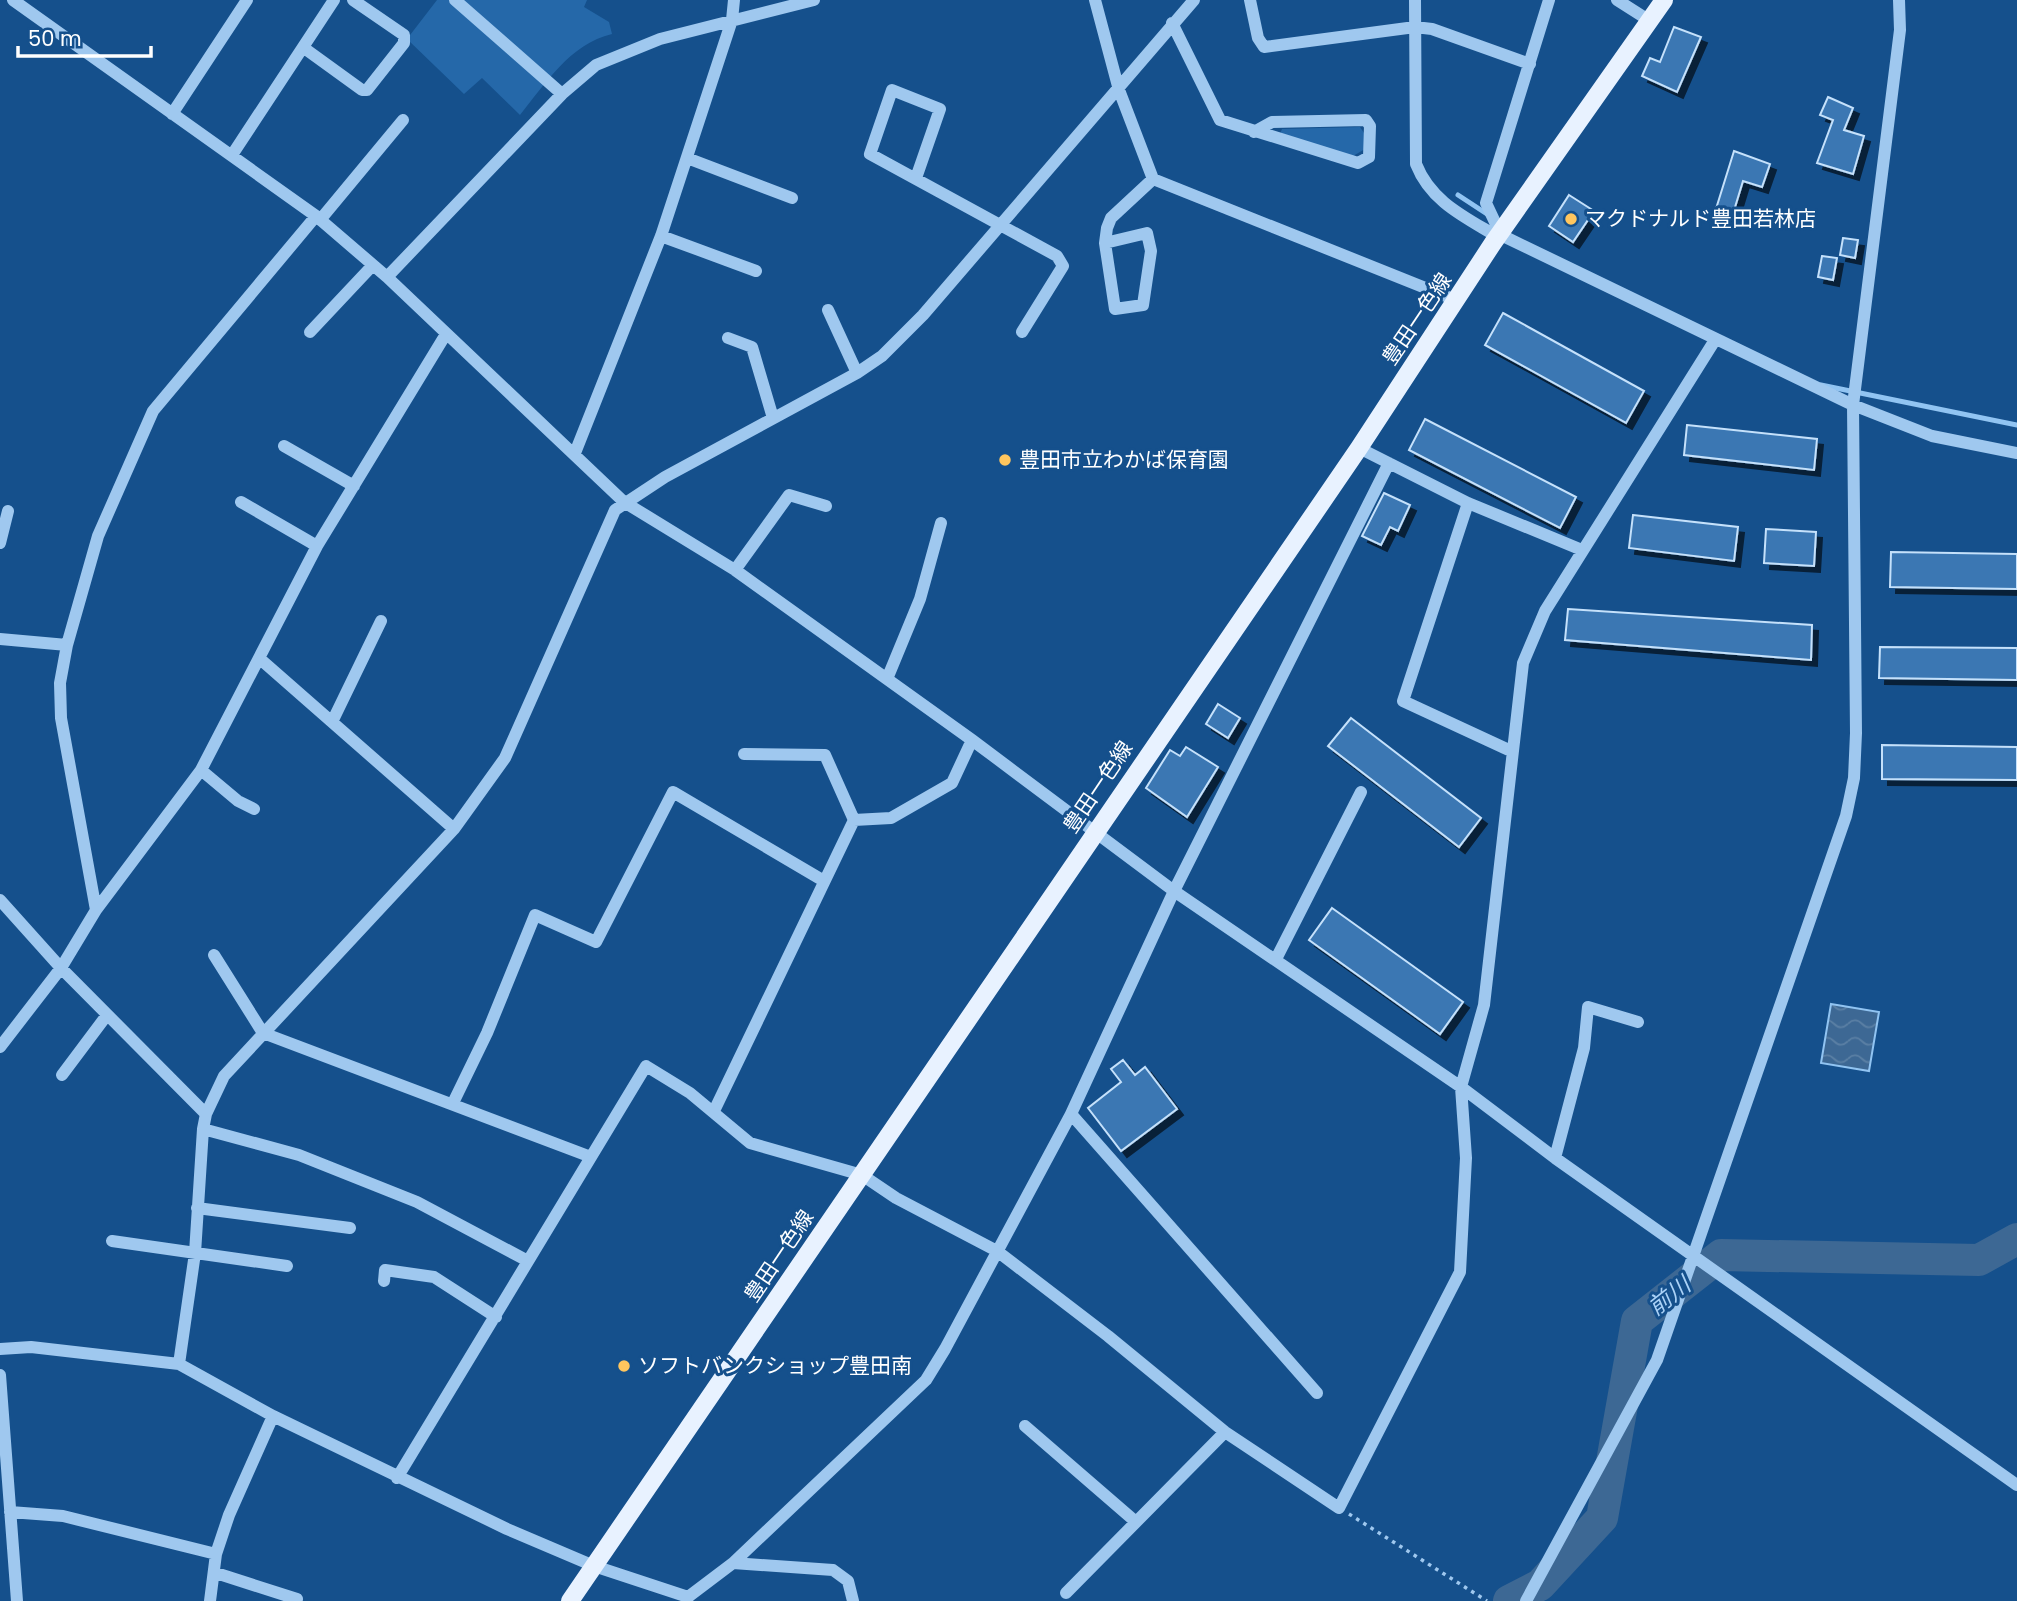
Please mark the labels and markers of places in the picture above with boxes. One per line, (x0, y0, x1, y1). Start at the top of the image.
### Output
place label: マクドナルド豊田若林店 (1585, 204, 1816, 233)
marker: マクドナルド豊田若林店 (1563, 211, 1579, 227)
place label: 豊田市立わかば保育園 (1019, 445, 1229, 474)
marker: 豊田市立わかば保育園 (997, 452, 1013, 468)
place label: ソフトバンクショップ豊田南 (638, 1351, 912, 1380)
marker: ソフトバンクショップ豊田南 (616, 1358, 632, 1374)

